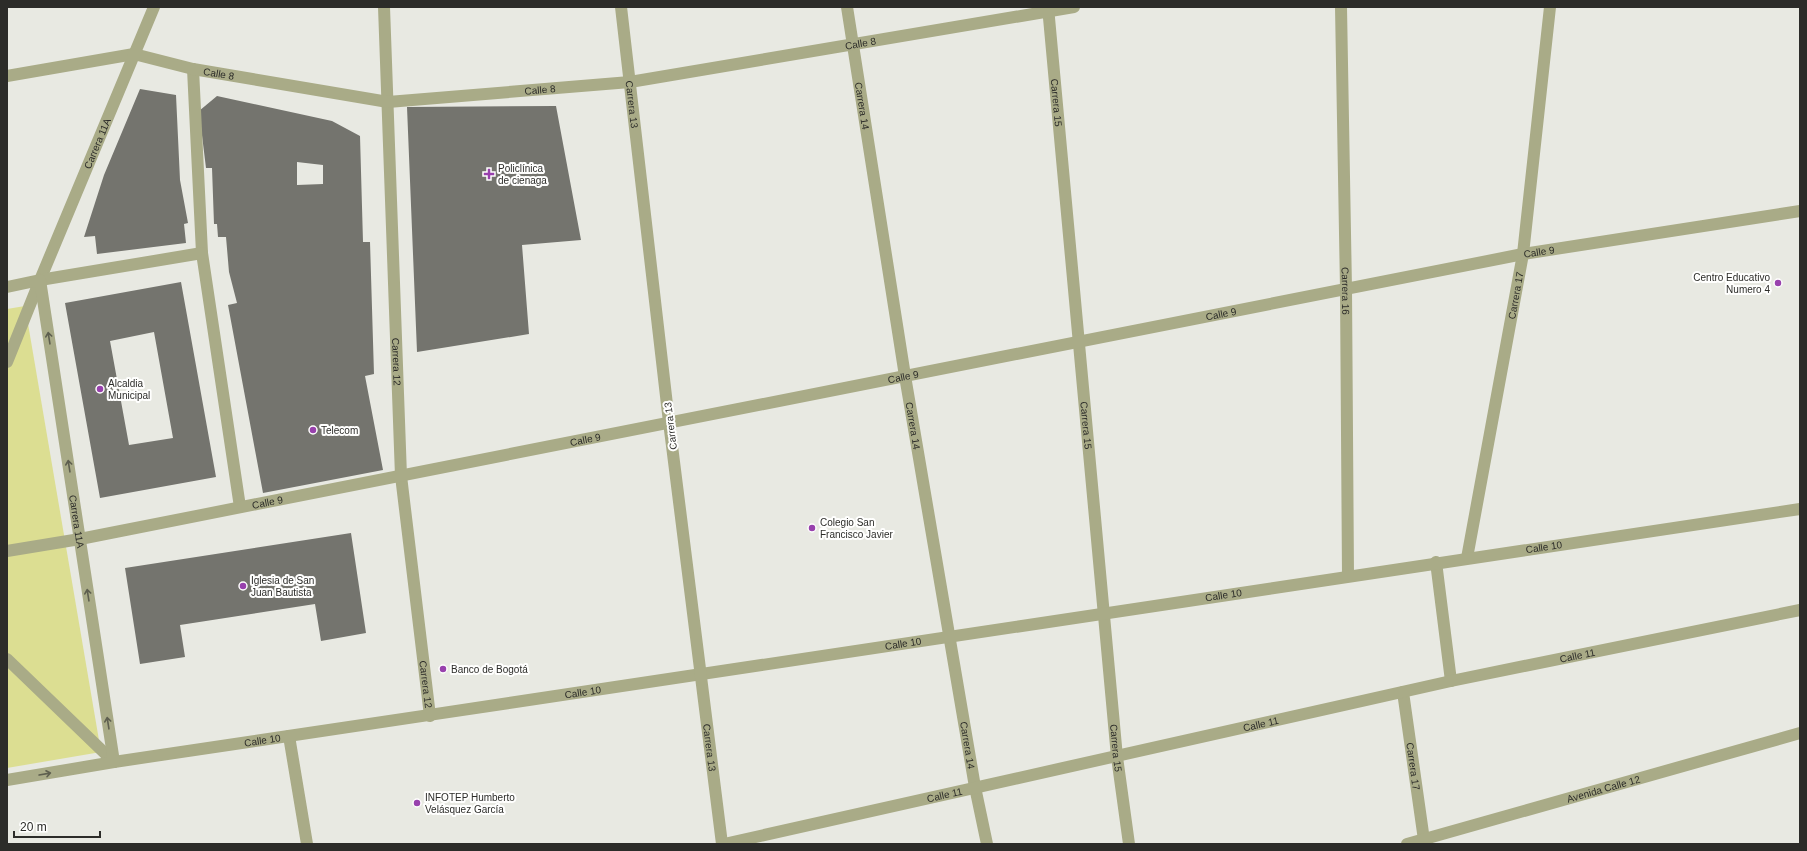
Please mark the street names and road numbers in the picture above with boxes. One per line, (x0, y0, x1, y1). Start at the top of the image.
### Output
street label: Calle 8 (844, 35, 877, 52)
street label: Calle 8 (202, 66, 235, 82)
street label: Carrera 15 (1049, 78, 1064, 127)
street label: Carrera 13 (624, 80, 640, 129)
street label: Carrera 14 (853, 81, 871, 131)
street label: Calle 8 (524, 83, 556, 97)
street label: Carrera 11A (82, 116, 113, 171)
street label: Calle 9 (1523, 244, 1556, 260)
street label: Carrera 16 (1340, 267, 1351, 315)
street label: Carrera 17 (1506, 271, 1526, 320)
street label: Calle 9 (1205, 306, 1238, 323)
street label: Carrera 12 (390, 338, 403, 386)
street label: Calle 9 (887, 368, 920, 385)
street label: Carrera 13 (662, 401, 679, 450)
street label: Carrera 14 (904, 401, 922, 451)
street label: Carrera 15 (1078, 401, 1094, 450)
street label: Calle 9 (569, 431, 602, 448)
street label: Carrera 11A (67, 494, 86, 549)
street label: Calle 9 (251, 494, 284, 511)
street label: Calle 10 (1525, 539, 1563, 555)
street label: Calle 10 (1205, 587, 1243, 603)
street label: Calle 10 (884, 635, 923, 652)
street label: Calle 11 (1559, 647, 1597, 665)
street label: Carrera 12 (417, 660, 434, 709)
street label: Calle 10 (564, 684, 602, 700)
street label: Calle 11 (1242, 715, 1280, 733)
street label: Carrera 14 (958, 721, 977, 770)
street label: Carrera 13 (701, 723, 718, 772)
street label: Carrera 15 (1108, 724, 1124, 773)
street label: Calle 10 (243, 732, 282, 749)
street label: Carrera 17 (1404, 742, 1422, 791)
street label: Avenida Calle 12 (1566, 773, 1642, 805)
street label: Calle 11 (926, 786, 964, 804)

